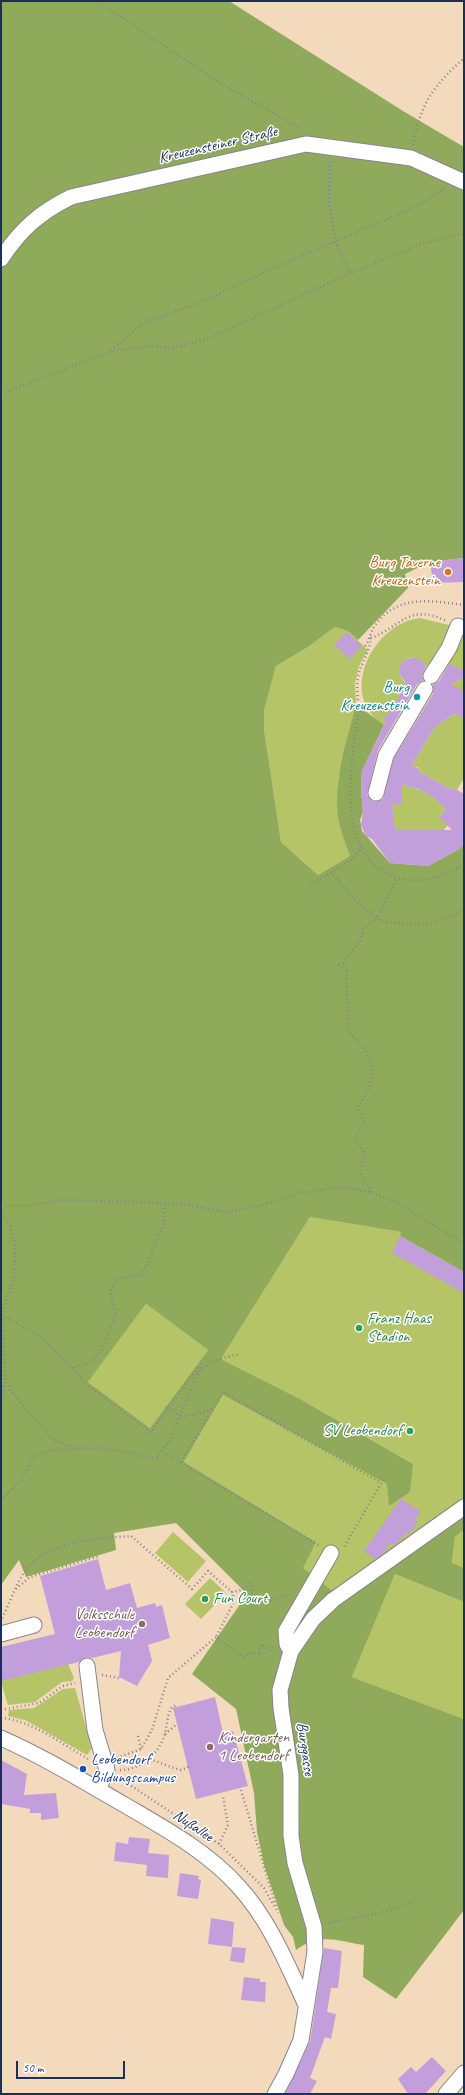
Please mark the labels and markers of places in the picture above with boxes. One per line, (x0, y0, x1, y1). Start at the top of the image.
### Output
place label: Burg Taverne Kreuzenstein (369, 553, 440, 591)
marker: Burg Taverne Kreuzenstein (443, 567, 453, 577)
place label: Burg Kreuzenstein (341, 678, 409, 716)
marker: Burg Kreuzenstein (412, 692, 422, 702)
place label: Franz Haas Stadion (367, 1309, 431, 1347)
marker: Franz Haas Stadion (354, 1323, 364, 1333)
place label: SV Leobendorf (323, 1421, 402, 1441)
marker: SV Leobendorf (405, 1426, 415, 1436)
place label: Fun Court (213, 1589, 267, 1609)
marker: Fun Court (200, 1594, 210, 1604)
place label: Volksschule Leobendorf (75, 1605, 134, 1643)
marker: Volksschule Leobendorf (137, 1619, 147, 1629)
place label: Kindergarten 1 Leobendorf (218, 1728, 289, 1766)
marker: Kindergarten 1 Leobendorf (205, 1742, 215, 1752)
place label: Leobendorf Bildungscampus (91, 1750, 175, 1788)
marker: Leobendorf Bildungscampus (78, 1764, 88, 1774)

